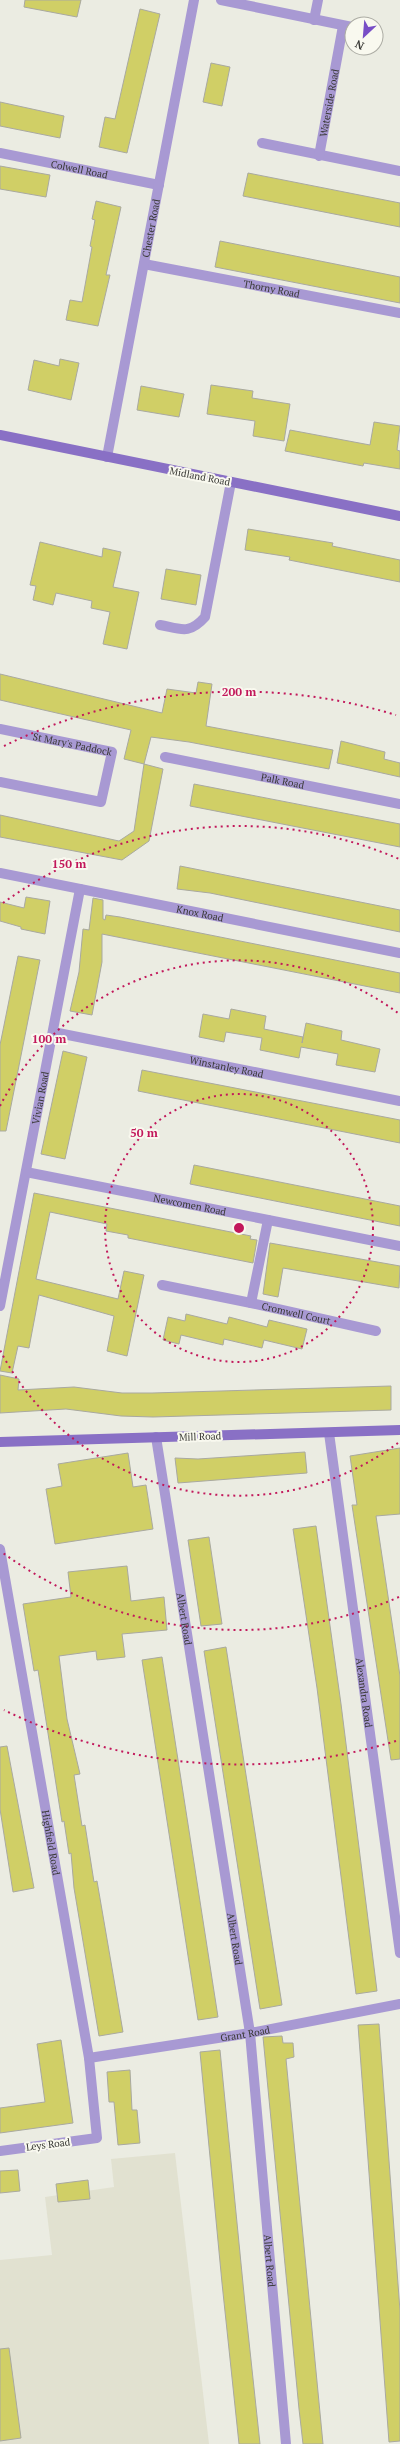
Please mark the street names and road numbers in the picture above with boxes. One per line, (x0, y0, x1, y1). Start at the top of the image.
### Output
street label: Waterside Road (317, 67, 342, 138)
street label: Colwell Road (50, 157, 109, 182)
street label: Chester Road (139, 198, 163, 258)
street label: Thorny Road (242, 277, 301, 301)
street label: Midland Road (168, 464, 232, 489)
street label: St Mary's Paddock (32, 730, 114, 759)
street label: Palk Road (260, 770, 306, 792)
street label: Knox Road (175, 902, 225, 925)
street label: Winstanley Road (188, 1053, 265, 1081)
street label: Vivian Road (29, 1070, 52, 1126)
street label: Newcomen Road (152, 1191, 228, 1219)
street label: Cromwell Court (260, 1300, 332, 1328)
street label: Mill Road (179, 1429, 222, 1444)
street label: Albert Road (174, 1592, 195, 1646)
street label: Alexandra Road (353, 1657, 375, 1729)
street label: Highfield Road (39, 1809, 63, 1877)
street label: Albert Road (224, 1912, 245, 1966)
street label: Grant Road (219, 2023, 272, 2045)
street label: Leys Road (25, 2135, 71, 2154)
street label: Albert Road (261, 2234, 278, 2288)

